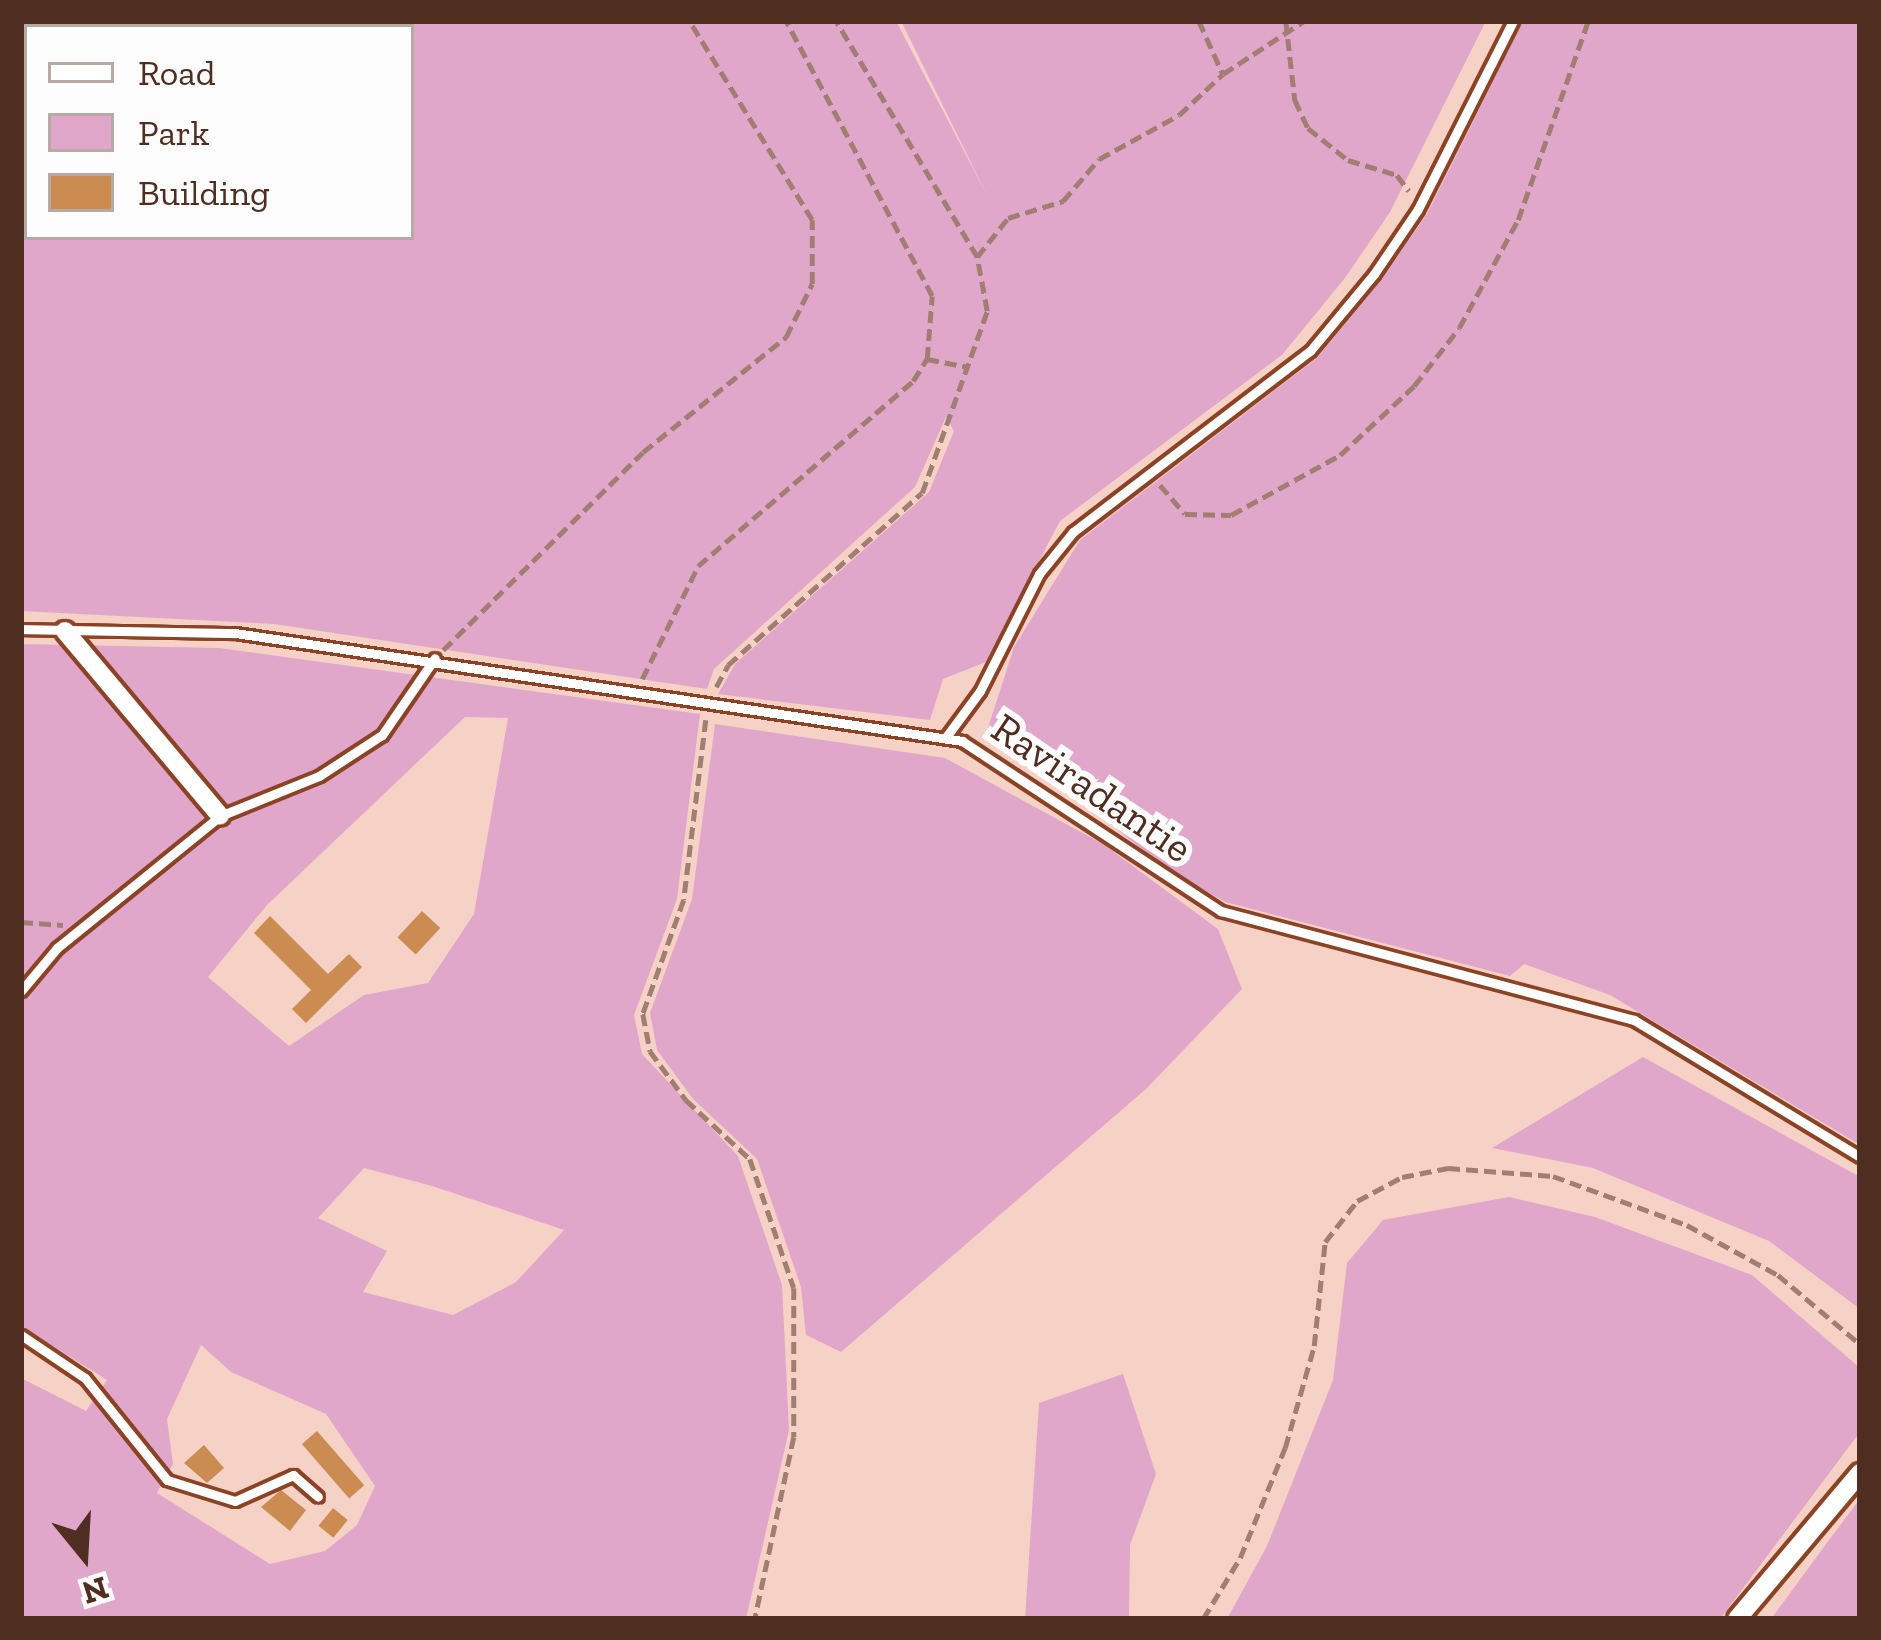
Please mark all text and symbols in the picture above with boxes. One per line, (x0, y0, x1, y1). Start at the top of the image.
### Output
legend (24, 24, 414, 240)
text: Road (138, 51, 215, 94)
text: Park (138, 111, 209, 154)
text: Building (138, 171, 270, 214)
street label: Raviradantie (982, 703, 1202, 873)
north arrow (24, 1496, 144, 1616)
text: N (77, 1568, 113, 1613)

